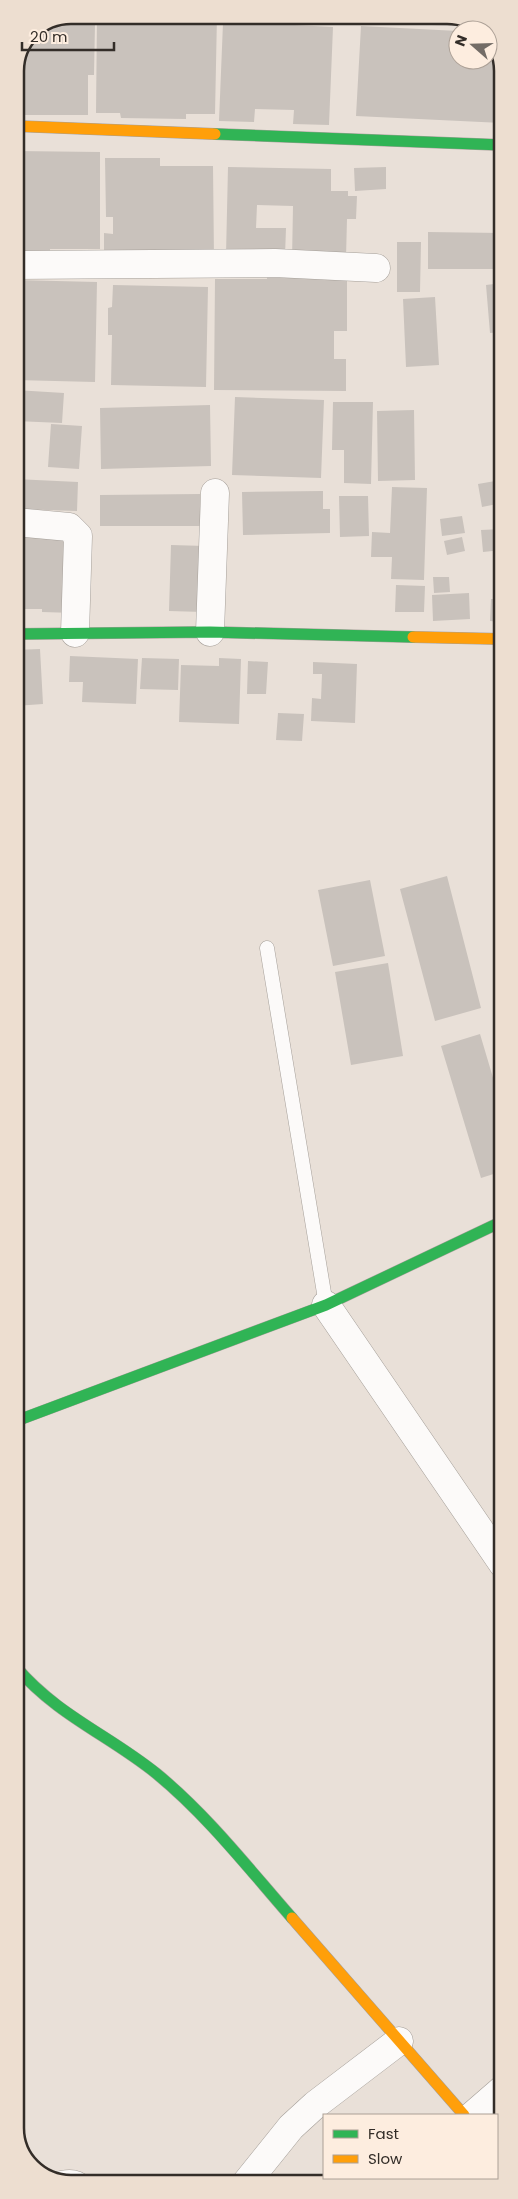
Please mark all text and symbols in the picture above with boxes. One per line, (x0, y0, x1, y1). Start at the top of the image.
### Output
scale bar (22, 20, 115, 52)
north arrow (448, 20, 498, 70)
text: 20 m (30, 26, 68, 47)
text: N (450, 32, 472, 49)
legend (323, 2114, 498, 2179)
text: Fast (368, 2123, 399, 2144)
text: Slow (368, 2148, 403, 2169)

